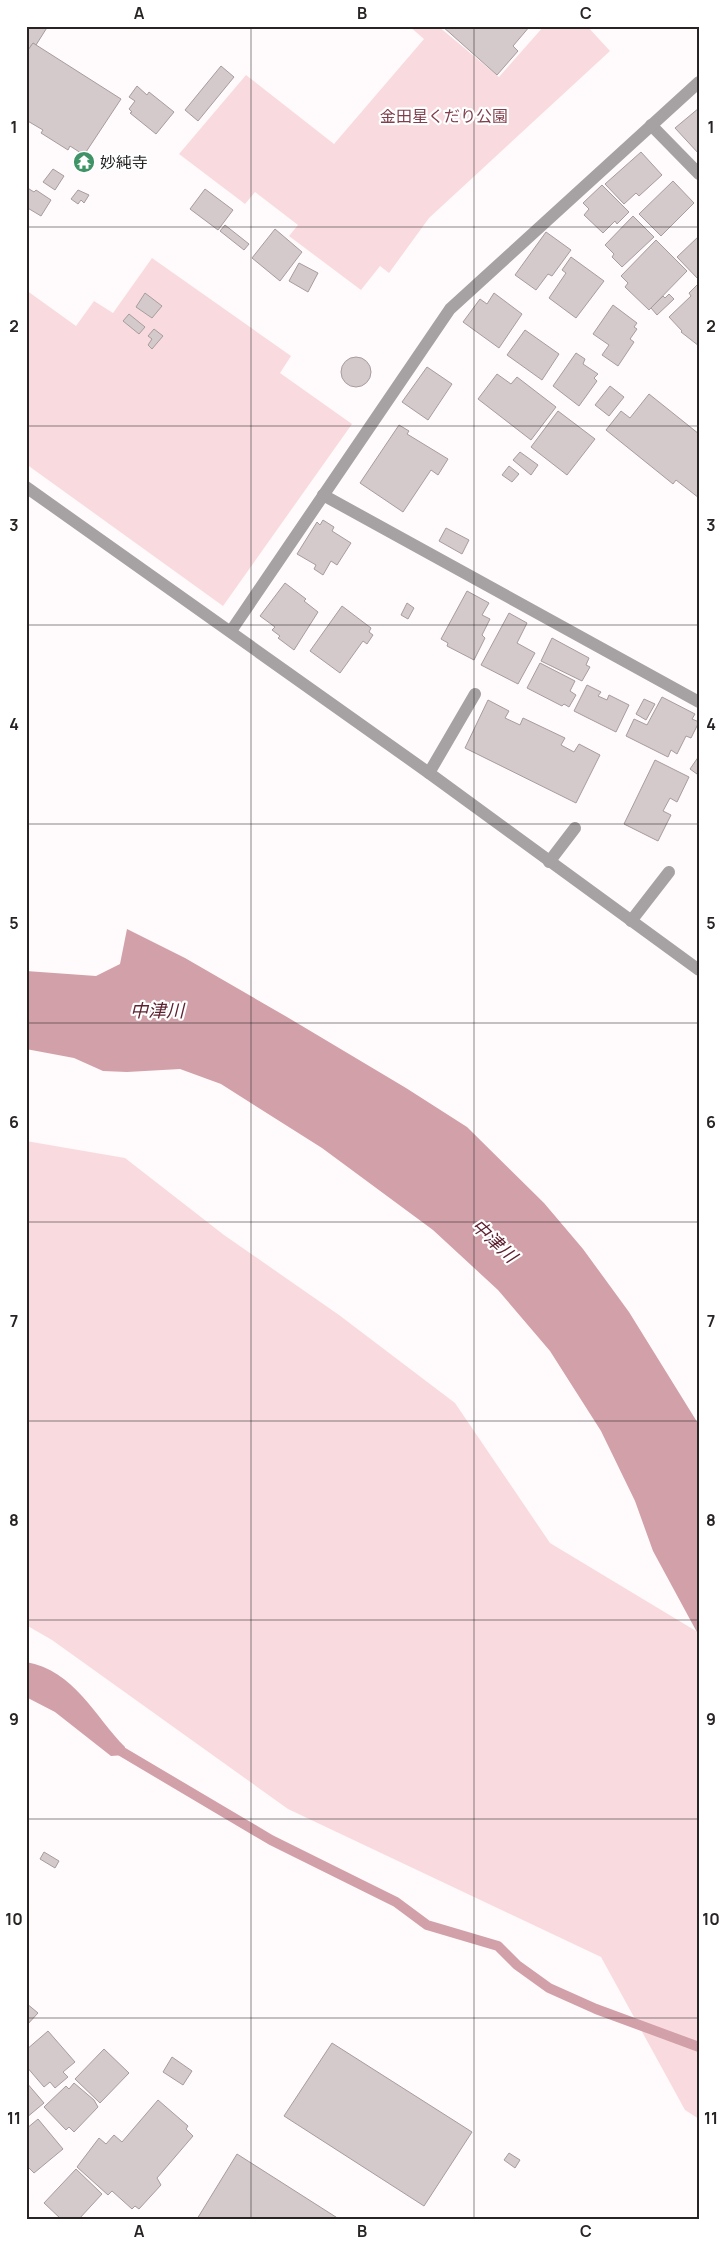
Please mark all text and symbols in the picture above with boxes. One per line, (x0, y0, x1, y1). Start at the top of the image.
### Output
text: A (134, 2, 145, 24)
text: B (357, 2, 367, 24)
text: C (580, 2, 592, 24)
park label: 金田星くだり公園 (380, 105, 508, 127)
text: 1 (10, 116, 18, 138)
text: 1 (707, 116, 715, 138)
temple icon: 妙純寺 (72, 150, 96, 174)
place label: 妙純寺 (100, 151, 148, 173)
text: 2 (9, 315, 19, 337)
text: 2 (706, 315, 716, 337)
text: 3 (9, 514, 19, 536)
text: 3 (706, 514, 716, 536)
text: 4 (9, 713, 19, 735)
text: 4 (706, 713, 716, 735)
text: 5 (9, 912, 19, 934)
text: 5 (706, 912, 716, 934)
water label: 中津川 (130, 998, 186, 1022)
text: 6 (9, 1111, 19, 1133)
text: 6 (706, 1111, 716, 1133)
water label: 中津川 (467, 1213, 524, 1269)
text: 7 (10, 1310, 18, 1332)
text: 7 (707, 1310, 715, 1332)
text: 8 (9, 1509, 19, 1531)
text: 8 (706, 1509, 716, 1531)
text: 9 (9, 1708, 19, 1730)
text: 9 (706, 1708, 716, 1730)
text: 10 (5, 1908, 23, 1930)
text: 10 (702, 1908, 720, 1930)
text: 11 (7, 2107, 21, 2129)
text: 11 (704, 2107, 718, 2129)
text: A (134, 2220, 145, 2242)
text: B (357, 2220, 367, 2242)
text: C (580, 2220, 592, 2242)

